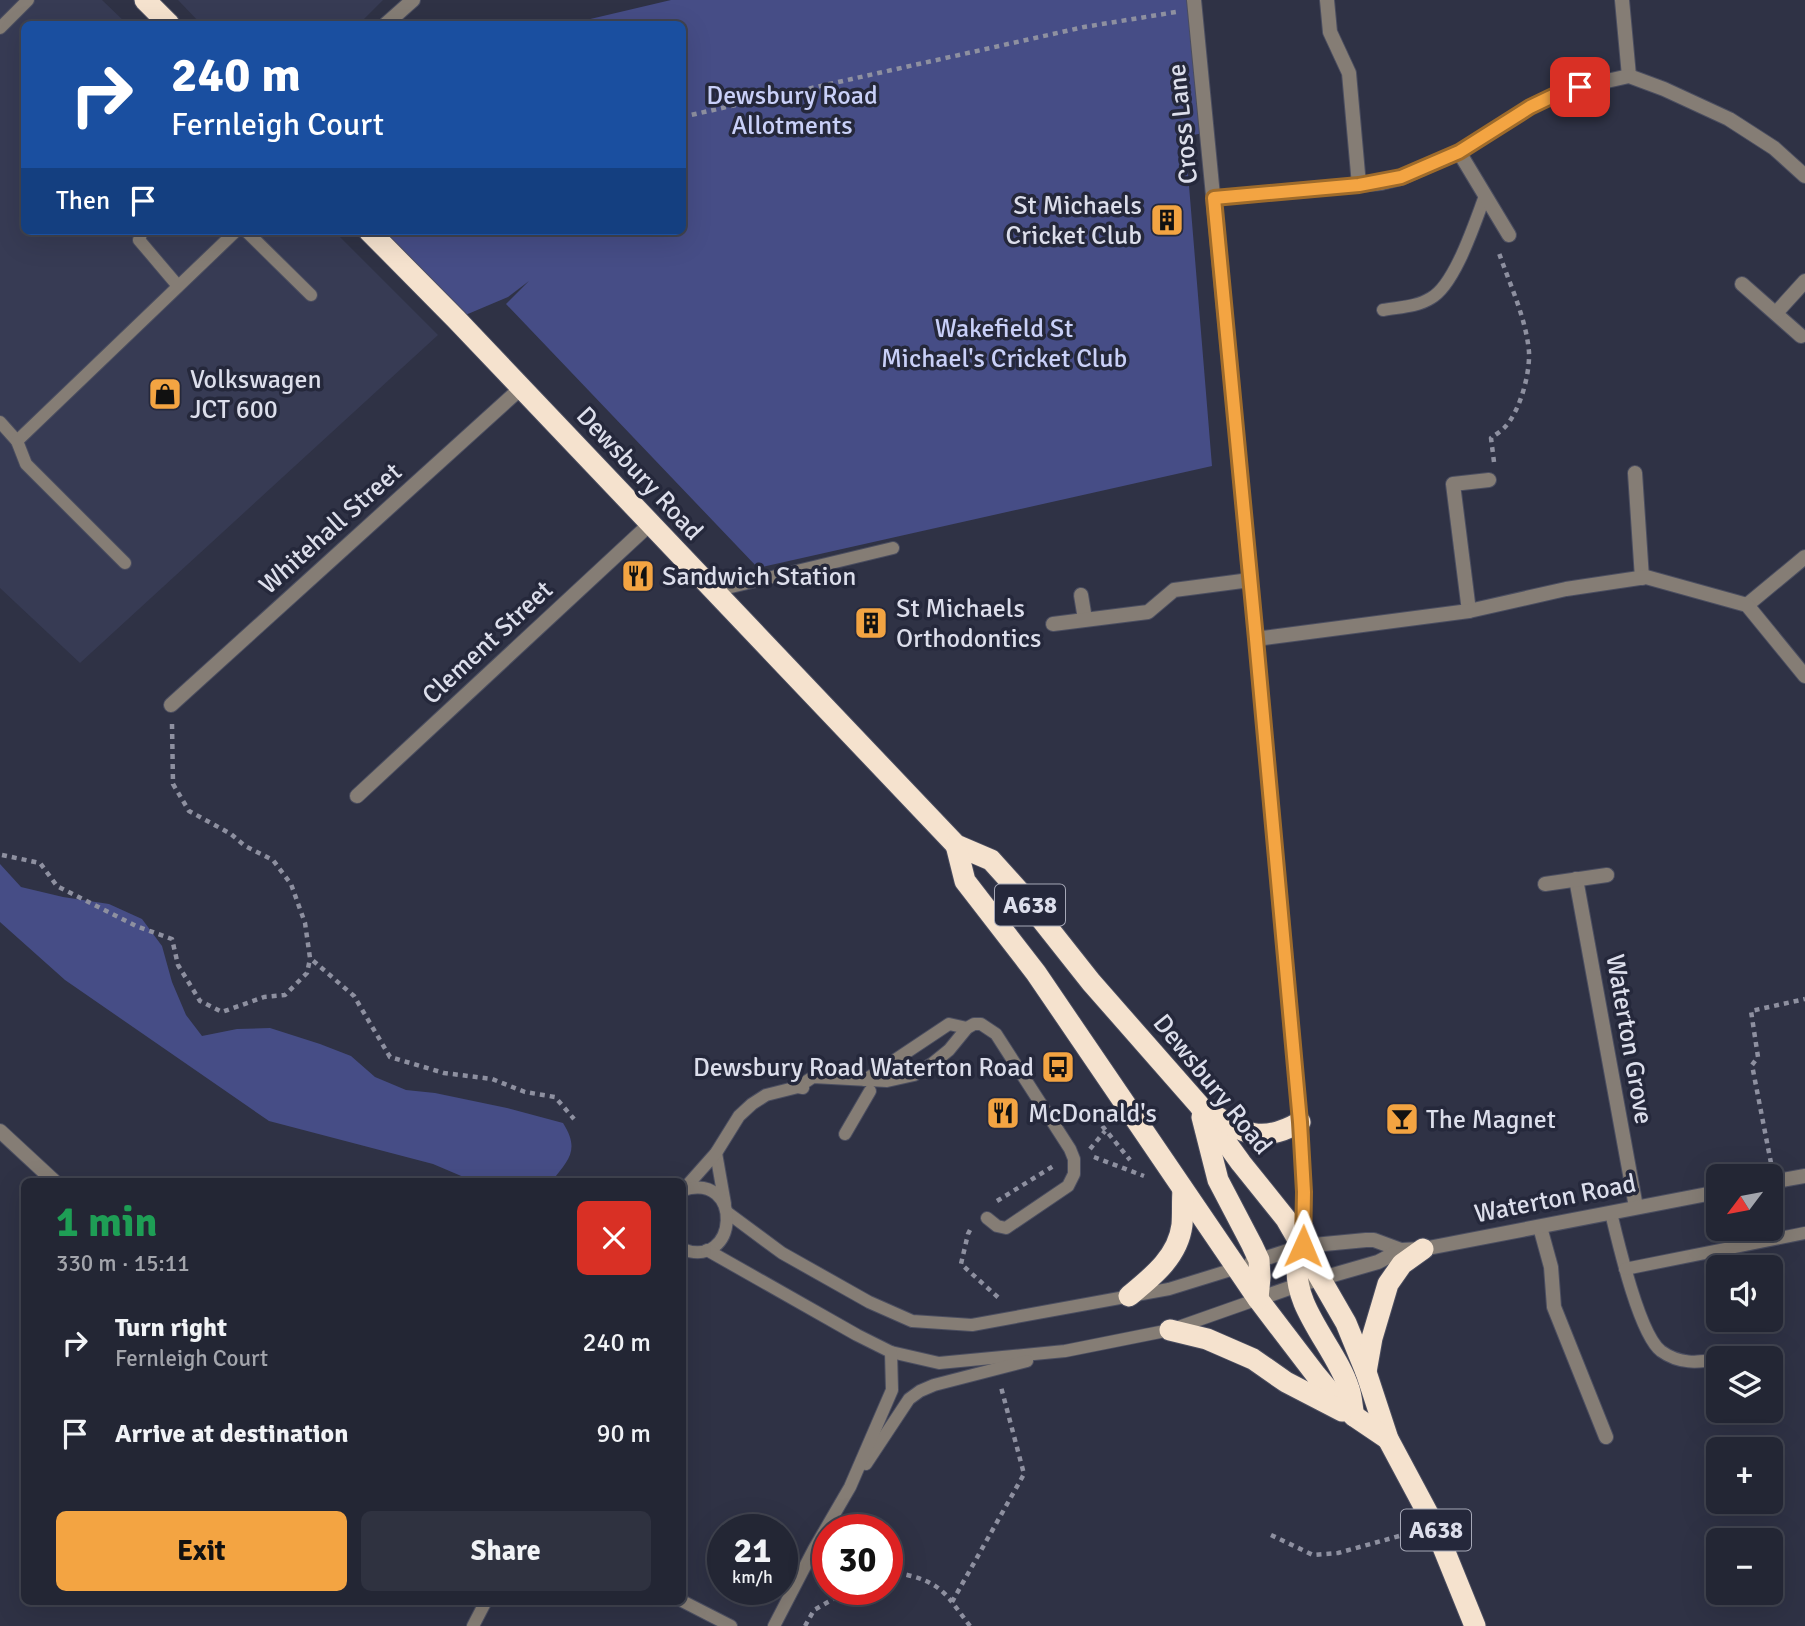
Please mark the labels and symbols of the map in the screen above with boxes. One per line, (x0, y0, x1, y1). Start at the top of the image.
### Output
pin (1550, 57, 1610, 117)
street label: Cross Lane (1161, 62, 1205, 185)
park label: Dewsbury Road Allotments (706, 80, 878, 142)
place label: St Michaels Cricket Club (1006, 190, 1142, 252)
building icon: St Michaels Cricket Club (1148, 201, 1186, 239)
park label: Wakefield St Michael's Cricket Club (881, 313, 1127, 375)
place label: Volkswagen JCT 600 (190, 364, 322, 426)
shop icon: Volkswagen JCT 600 (146, 375, 184, 413)
street label: Dewsbury Road (569, 400, 709, 547)
street label: Whitehall Street (253, 456, 409, 601)
restaurant icon: Sandwich Station (619, 557, 657, 595)
place label: Sandwich Station (662, 561, 856, 593)
street label: Clement Street (416, 574, 560, 711)
place label: St Michaels Orthodontics (896, 593, 1041, 655)
building icon: St Michaels Orthodontics (852, 604, 890, 642)
road number: A638 (995, 884, 1065, 925)
street label: Waterton Grove (1598, 952, 1660, 1127)
street label: Dewsbury Road (1146, 1008, 1279, 1161)
bus stop icon: Dewsbury Road Waterton Road (1039, 1048, 1077, 1086)
place label: Dewsbury Road Waterton Road (693, 1052, 1034, 1084)
restaurant icon: McDonald's (984, 1094, 1022, 1132)
place label: McDonald's (1028, 1098, 1157, 1130)
bar icon: The Magnet (1383, 1100, 1421, 1138)
place label: The Magnet (1426, 1104, 1556, 1136)
north arrow (1706, 1164, 1783, 1241)
street label: Waterton Road (1472, 1168, 1639, 1230)
position arrow (1266, 1209, 1340, 1283)
road number: A638 (1401, 1510, 1471, 1550)
speed limit sign: 30 (812, 1514, 903, 1605)

